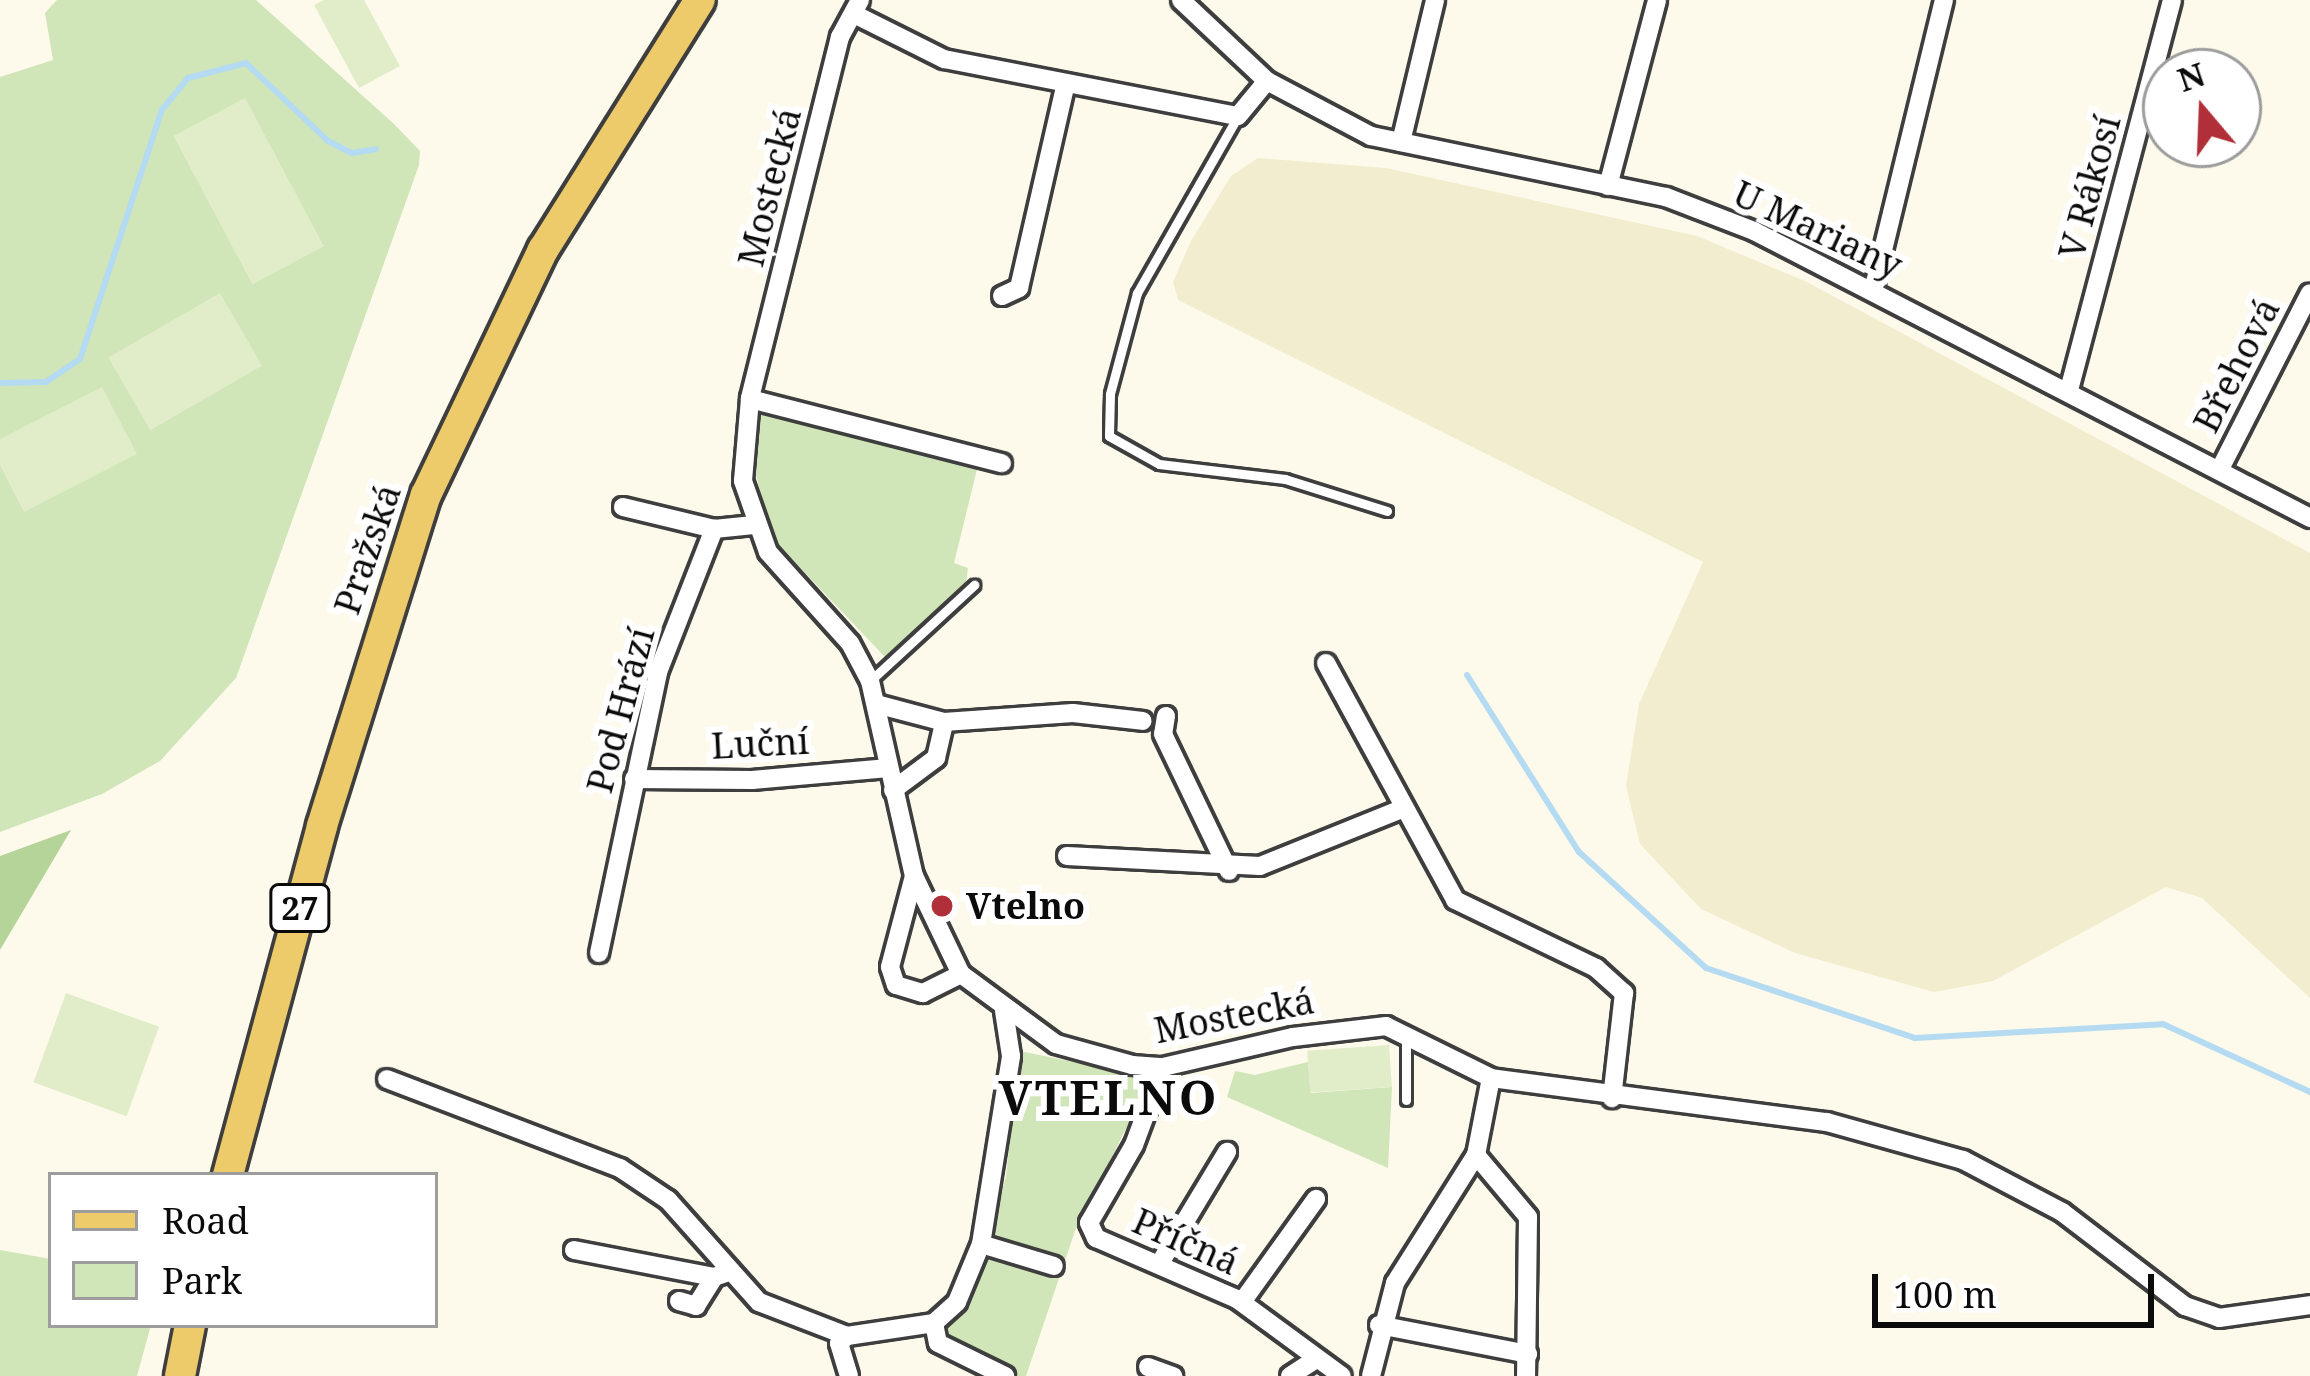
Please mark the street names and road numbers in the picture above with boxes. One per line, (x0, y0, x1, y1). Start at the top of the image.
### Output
street label: Mostecká (728, 103, 810, 271)
street label: V Rákosí (2049, 111, 2129, 263)
street label: U Mariany (1727, 171, 1909, 287)
street label: Břehová (2184, 291, 2288, 439)
street label: Pražská (325, 479, 409, 619)
street label: Pod Hrází (577, 623, 663, 797)
street label: Luční (710, 719, 810, 767)
road number: 27 (267, 881, 333, 935)
street label: Mostecká (1150, 978, 1318, 1052)
street label: Příčná (1126, 1199, 1246, 1283)

